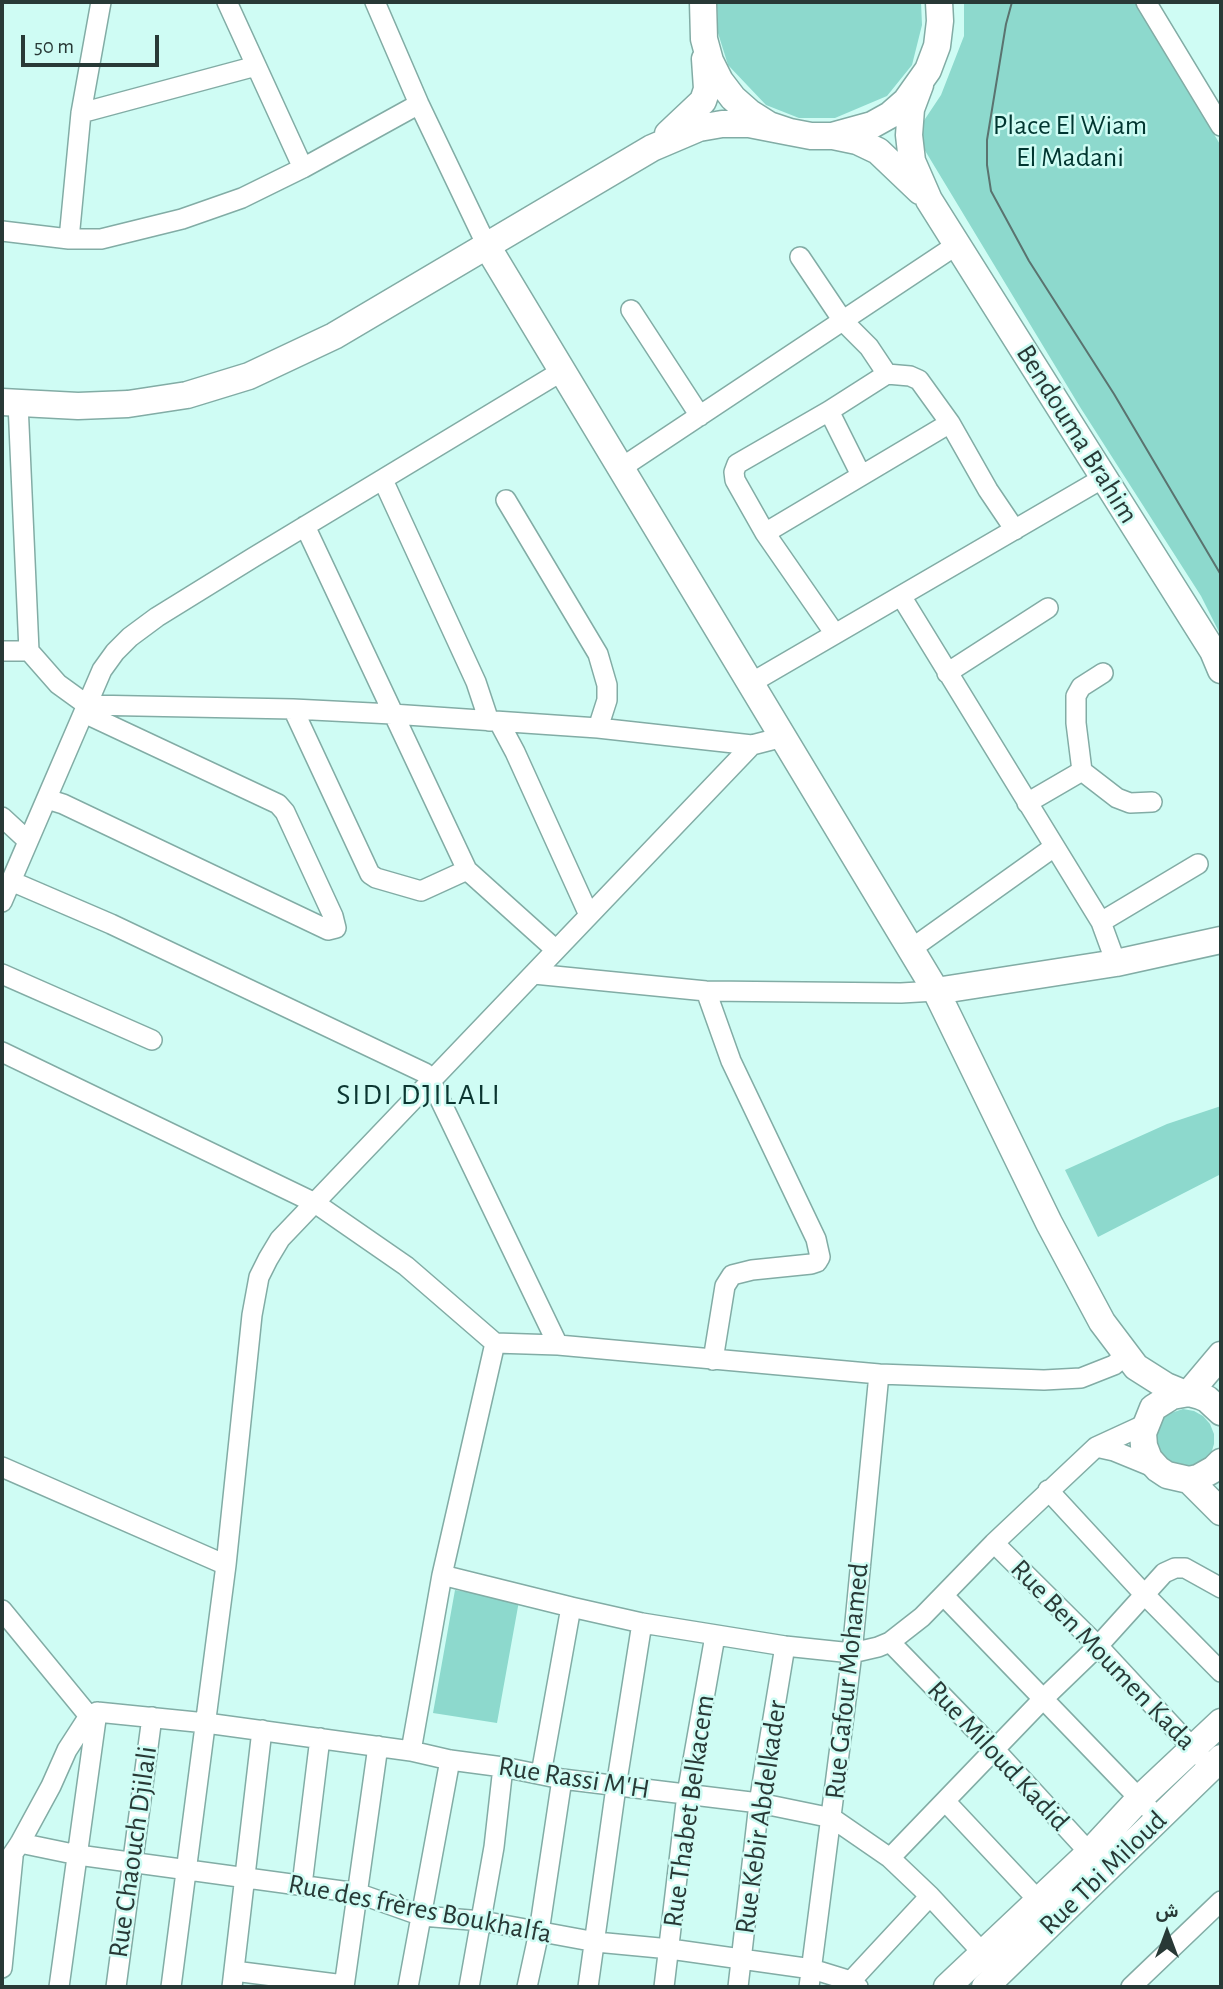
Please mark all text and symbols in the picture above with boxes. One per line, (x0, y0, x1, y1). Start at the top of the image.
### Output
scale bar (24, 21, 163, 65)
text: 50 m (34, 36, 74, 57)
park label: Place El Wiam El Madani (993, 109, 1147, 175)
street label: Bendouma Brahim (1009, 338, 1145, 530)
district label: SIDI DJILALI (338, 1077, 500, 1113)
street label: Rue Ben Moumen Kada (1003, 1553, 1203, 1757)
street label: Rue Gafour Mohamed (818, 1561, 876, 1801)
street label: Rue Miloud Kadid (920, 1674, 1076, 1838)
street label: Rue Thabet Belkacem (656, 1693, 722, 1929)
street label: Rue Kebir Abdelkader (728, 1698, 794, 1936)
street label: Rue Chaouch Djilali (102, 1744, 164, 1960)
street label: Rue Rassi M'H (496, 1749, 652, 1807)
street label: Rue Tbi Miloud (1032, 1804, 1174, 1942)
street label: Rue des frères Boukhalfa (285, 1867, 555, 1951)
north arrow (1132, 1898, 1202, 1968)
text: ش (1156, 1902, 1178, 1921)

